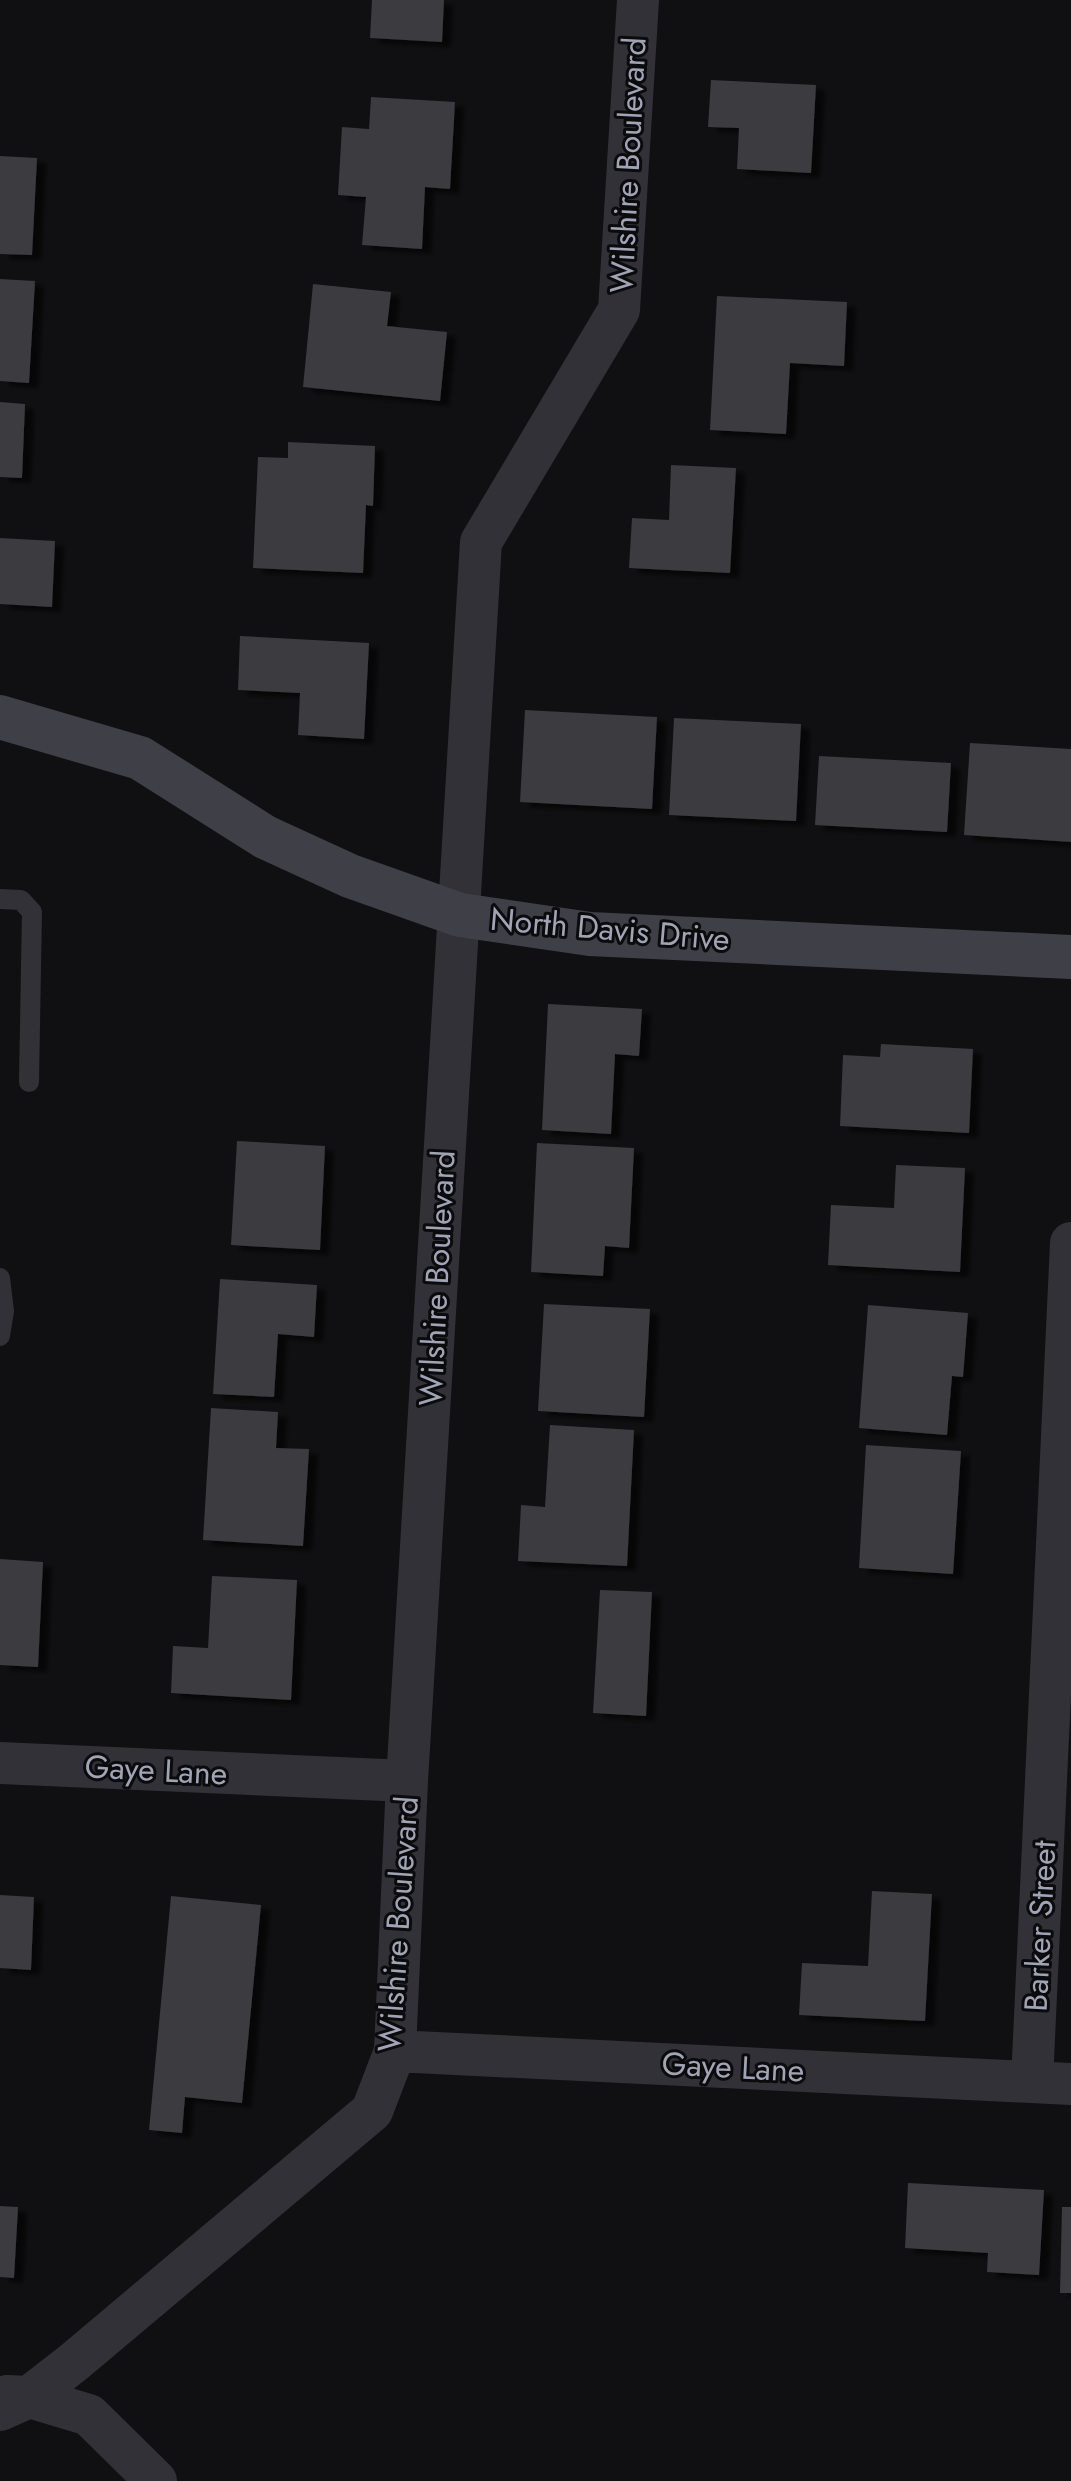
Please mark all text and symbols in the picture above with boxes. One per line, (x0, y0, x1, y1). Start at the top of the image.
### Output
street label: Wilshire Boulevard (598, 36, 658, 294)
street label: North Davis Drive (488, 896, 732, 962)
street label: Wilshire Boulevard (407, 1149, 467, 1407)
street label: Gaye Lane (83, 1743, 229, 1797)
street label: Wilshire Boulevard (366, 1795, 430, 2053)
street label: Barker Street (1013, 1839, 1067, 2013)
street label: Gaye Lane (660, 2040, 806, 2094)

